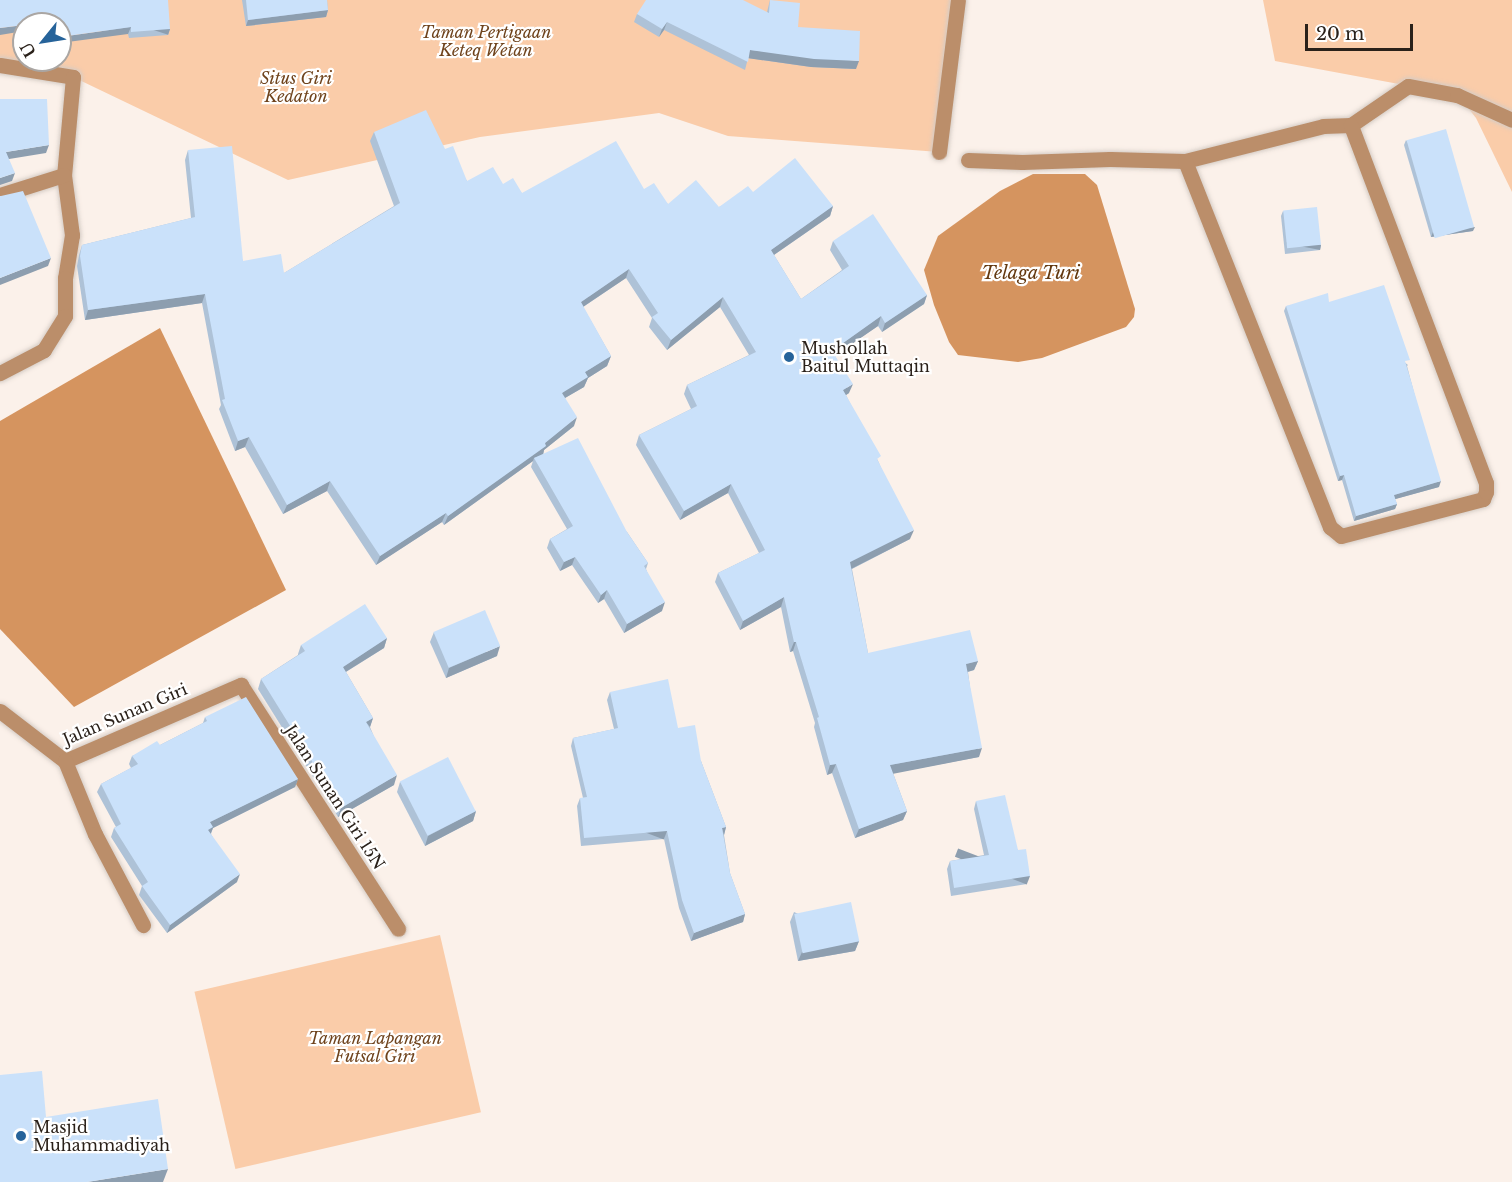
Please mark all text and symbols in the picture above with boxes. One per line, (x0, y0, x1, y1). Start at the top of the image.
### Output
north arrow (12, 12, 72, 72)
scale bar (1308, 12, 1416, 50)
park label: Taman Pertigaan Keteq Wetan (421, 22, 551, 60)
text: 20 m (1316, 23, 1364, 45)
text: U (16, 39, 40, 61)
park label: Situs Giri Kedaton (260, 68, 332, 106)
water label: Telaga Turi (981, 262, 1081, 284)
place label: Mushollah Baitul Muttaqin (801, 338, 930, 376)
marker: Mushollah Baitul Muttaqin (782, 350, 796, 364)
street label: Jalan Sunan Giri (60, 679, 190, 749)
street label: Jalan Sunan Giri 15N (281, 721, 389, 873)
park label: Taman Lapangan Futsal Giri (308, 1028, 442, 1066)
place label: Masjid Muhammadiyah (33, 1117, 170, 1155)
marker: Masjid Muhammadiyah (14, 1129, 28, 1143)

